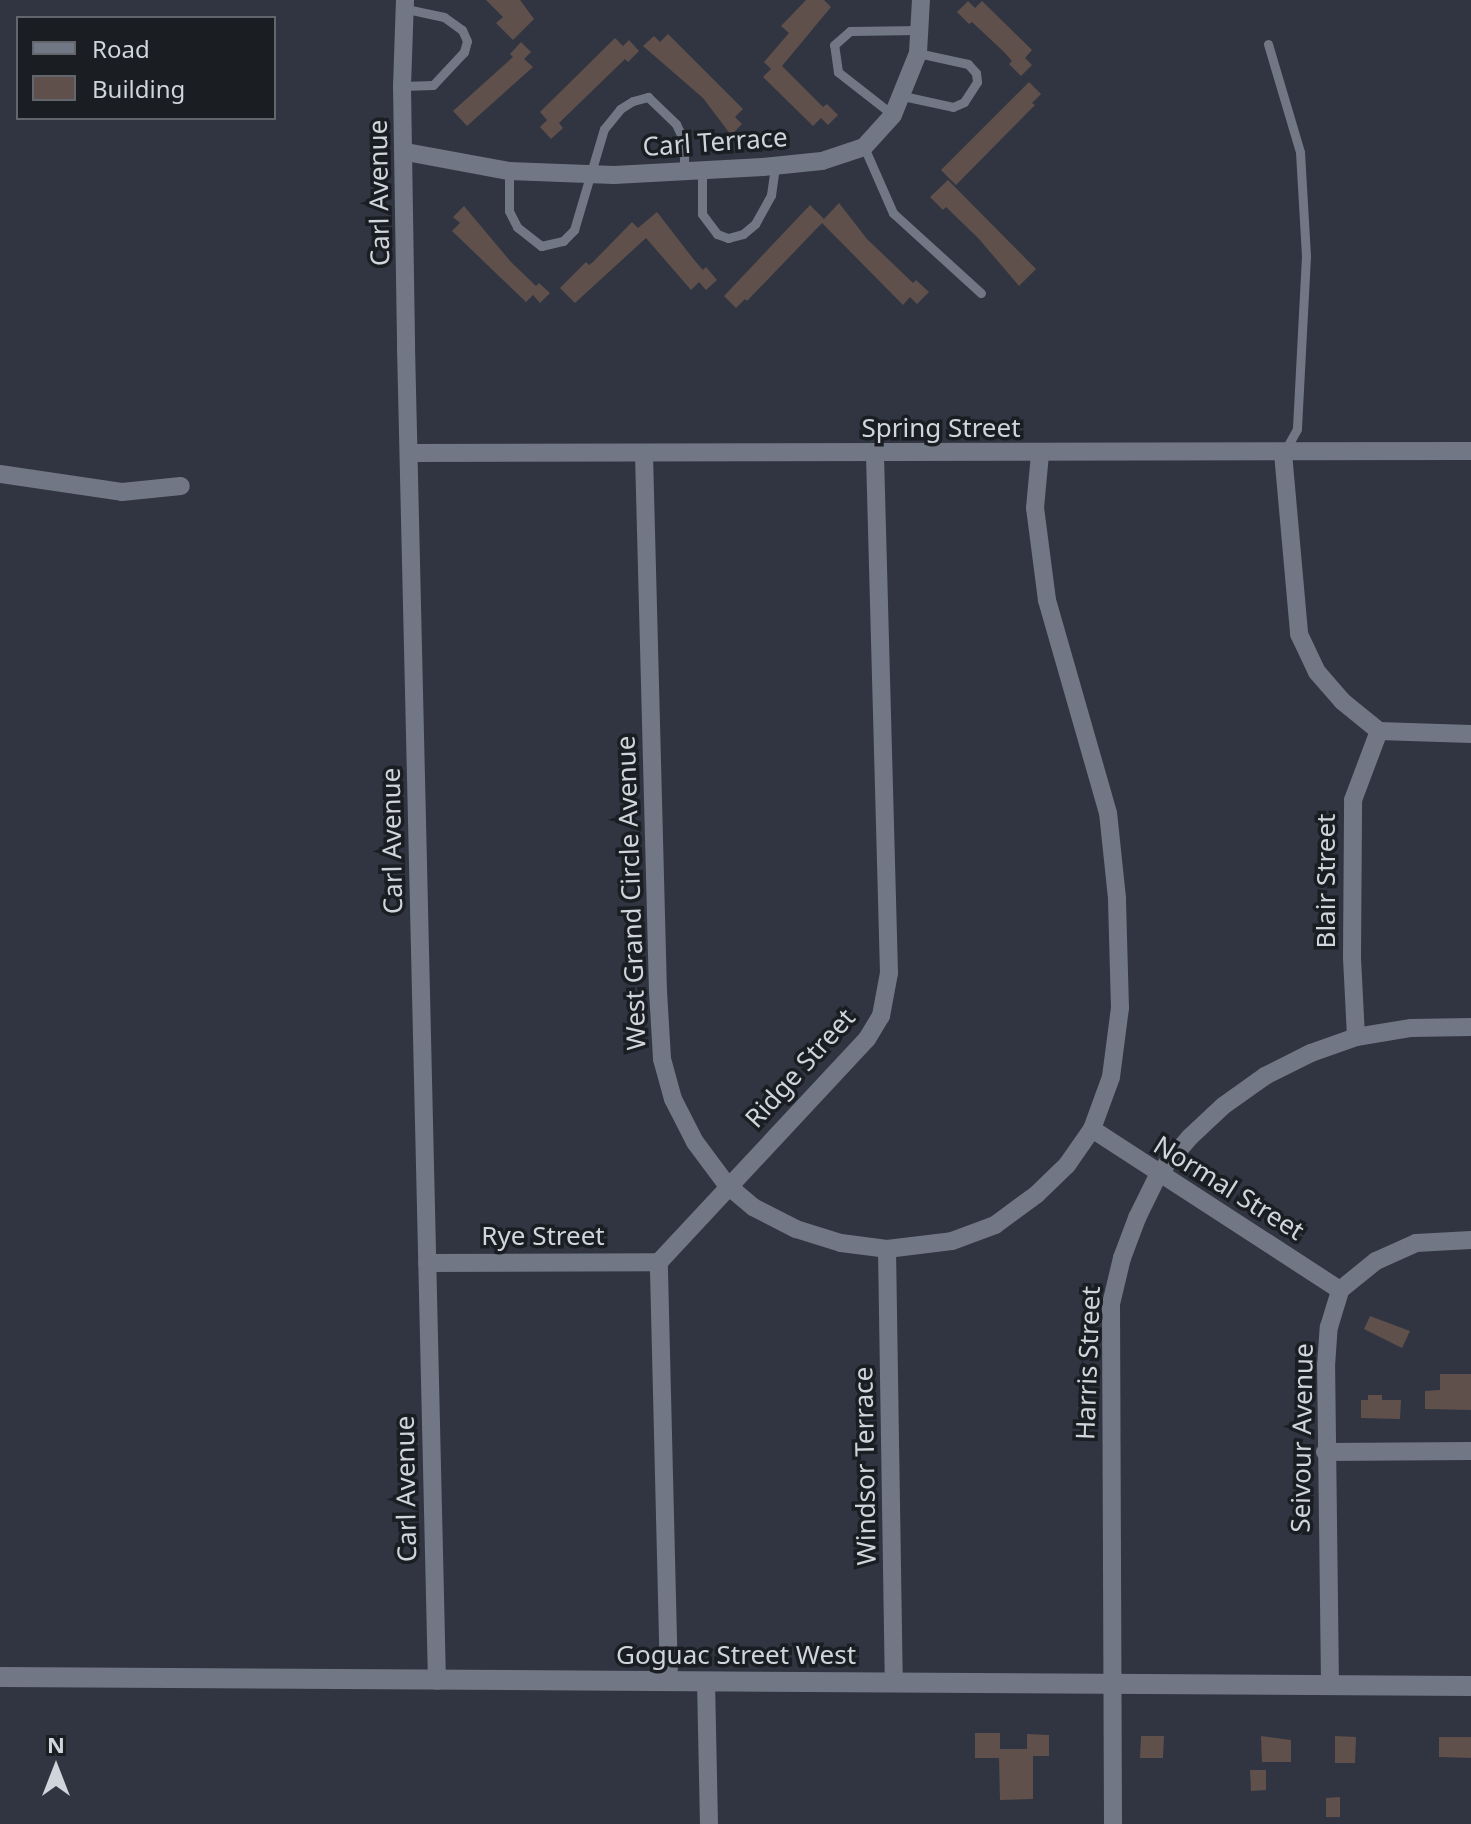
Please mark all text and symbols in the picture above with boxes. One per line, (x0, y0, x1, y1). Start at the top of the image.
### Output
legend (16, 16, 276, 120)
text: Road (92, 32, 150, 65)
text: Building (92, 72, 185, 105)
street label: Carl Avenue (362, 119, 396, 267)
street label: Carl Terrace (641, 121, 789, 163)
street label: Spring Street (861, 412, 1021, 444)
street label: West Grand Circle Avenue (610, 735, 652, 1051)
street label: Carl Avenue (375, 767, 409, 915)
street label: Blair Street (1310, 814, 1342, 948)
street label: Ridge Street (739, 1002, 861, 1134)
street label: Normal Street (1148, 1129, 1310, 1247)
street label: Rye Street (481, 1220, 605, 1252)
street label: Harris Street (1070, 1286, 1106, 1440)
street label: Seivour Avenue (1285, 1343, 1319, 1533)
street label: Windsor Terrace (848, 1366, 882, 1566)
street label: Carl Avenue (389, 1415, 423, 1563)
street label: Goguac Street West (616, 1639, 856, 1671)
north arrow (16, 1728, 96, 1808)
text: N (47, 1729, 65, 1759)

